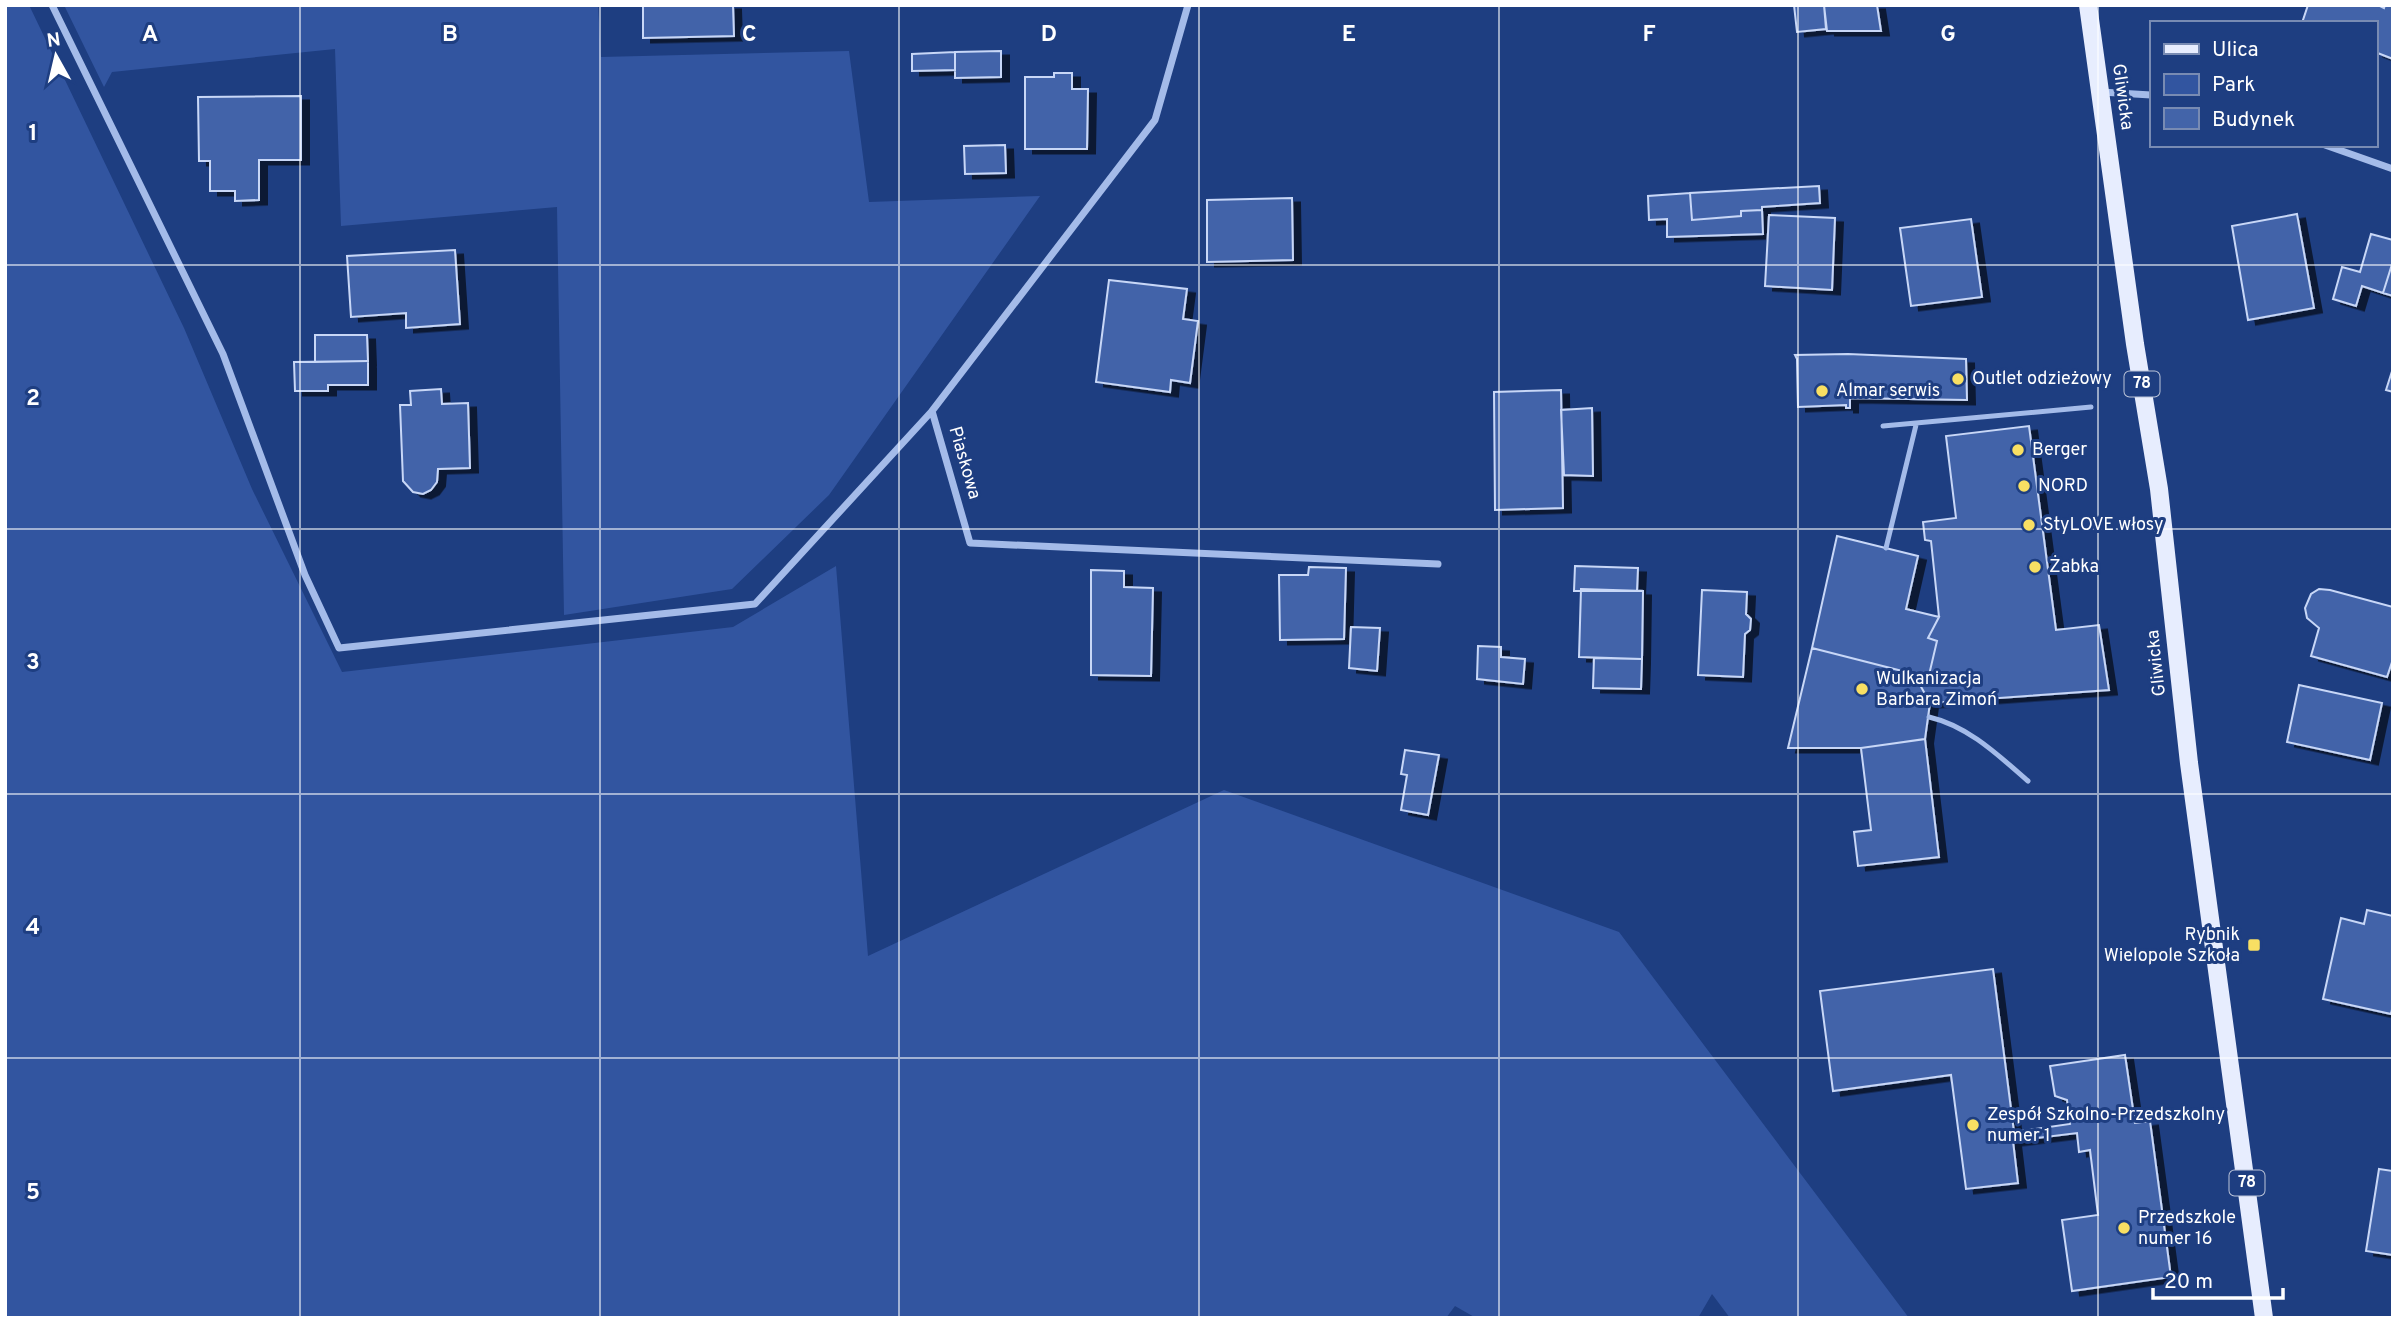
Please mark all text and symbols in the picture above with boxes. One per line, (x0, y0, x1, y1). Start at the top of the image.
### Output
north arrow (21, 21, 91, 91)
text: A (142, 21, 158, 50)
text: B (442, 21, 458, 50)
text: C (742, 21, 756, 50)
text: D (1041, 21, 1057, 50)
text: E (1342, 21, 1356, 50)
text: F (1642, 21, 1656, 50)
text: G (1940, 21, 1956, 50)
legend (2150, 21, 2377, 147)
text: N (45, 28, 62, 54)
text: Ulica (2212, 37, 2259, 64)
street label: Gliwicka (2106, 62, 2138, 132)
text: Park (2212, 72, 2255, 99)
text: Budynek (2212, 107, 2295, 134)
text: 1 (28, 120, 38, 149)
place label: Outlet odzieżowy (1972, 368, 2112, 391)
marker: Outlet odzieżowy (1950, 371, 1966, 387)
road number: 78 (2124, 372, 2160, 396)
place label: Almar serwis (1836, 380, 1940, 403)
marker: Almar serwis (1814, 383, 1830, 399)
text: 2 (26, 385, 40, 414)
street label: Piaskowa (943, 424, 985, 502)
place label: Berger (2032, 439, 2087, 462)
marker: Berger (2010, 442, 2026, 458)
place label: NORD (2038, 475, 2088, 498)
marker: NORD (2016, 478, 2032, 494)
place label: StyLOVE włosy (2043, 514, 2163, 537)
marker: StyLOVE włosy (2021, 517, 2037, 533)
place label: Żabka (2049, 554, 2099, 579)
marker: Żabka (2027, 559, 2043, 575)
street label: Gliwicka (2142, 629, 2172, 697)
text: 3 (26, 649, 40, 678)
place label: Wulkanizacja Barbara Zimoń (1876, 668, 1997, 712)
marker: Wulkanizacja Barbara Zimoń (1854, 681, 1870, 697)
text: 4 (26, 914, 40, 943)
place label: Rybnik Wielopole Szkoła (2104, 924, 2240, 968)
marker: Rybnik Wielopole Szkoła (2246, 937, 2262, 953)
place label: Zespół Szkolno-Przedszkolny numer 1 (1987, 1104, 2225, 1148)
marker: Zespół Szkolno-Przedszkolny numer 1 (1965, 1117, 1981, 1133)
road number: 78 (2230, 1170, 2264, 1196)
text: 5 (26, 1179, 40, 1208)
place label: Przedszkole numer 16 (2138, 1207, 2236, 1251)
marker: Przedszkole numer 16 (2116, 1220, 2132, 1236)
scale bar (2153, 1256, 2282, 1300)
text: 20 m (2164, 1269, 2213, 1296)

